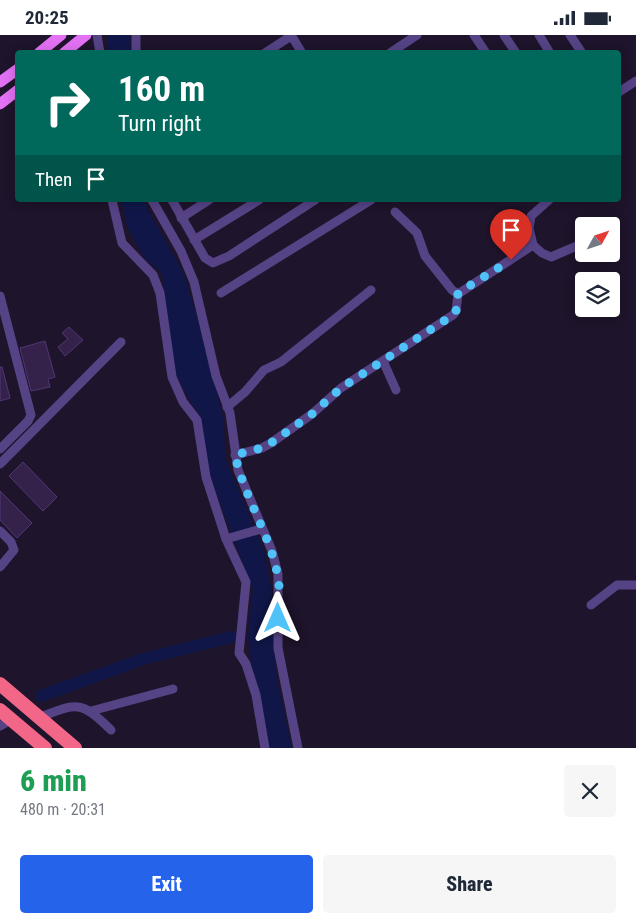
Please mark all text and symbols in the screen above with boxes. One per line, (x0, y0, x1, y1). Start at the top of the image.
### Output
text: 20:25 (25, 6, 69, 29)
text: 160 m (118, 69, 205, 110)
icon: right (35, 70, 100, 135)
text: Turn right (118, 111, 201, 136)
icon: arrive (82, 165, 110, 193)
text: Then (35, 168, 72, 191)
pin (490, 209, 532, 260)
icon: arrive (497, 216, 525, 244)
north arrow (575, 217, 620, 263)
map controls (575, 217, 620, 317)
button: layers (575, 272, 620, 317)
position arrow (251, 591, 303, 643)
text: 6 min (20, 763, 87, 798)
button: close (564, 765, 616, 817)
text: 480 m · 20:31 (20, 800, 106, 819)
button: Exit (20, 855, 313, 913)
button: Share (323, 855, 616, 913)

